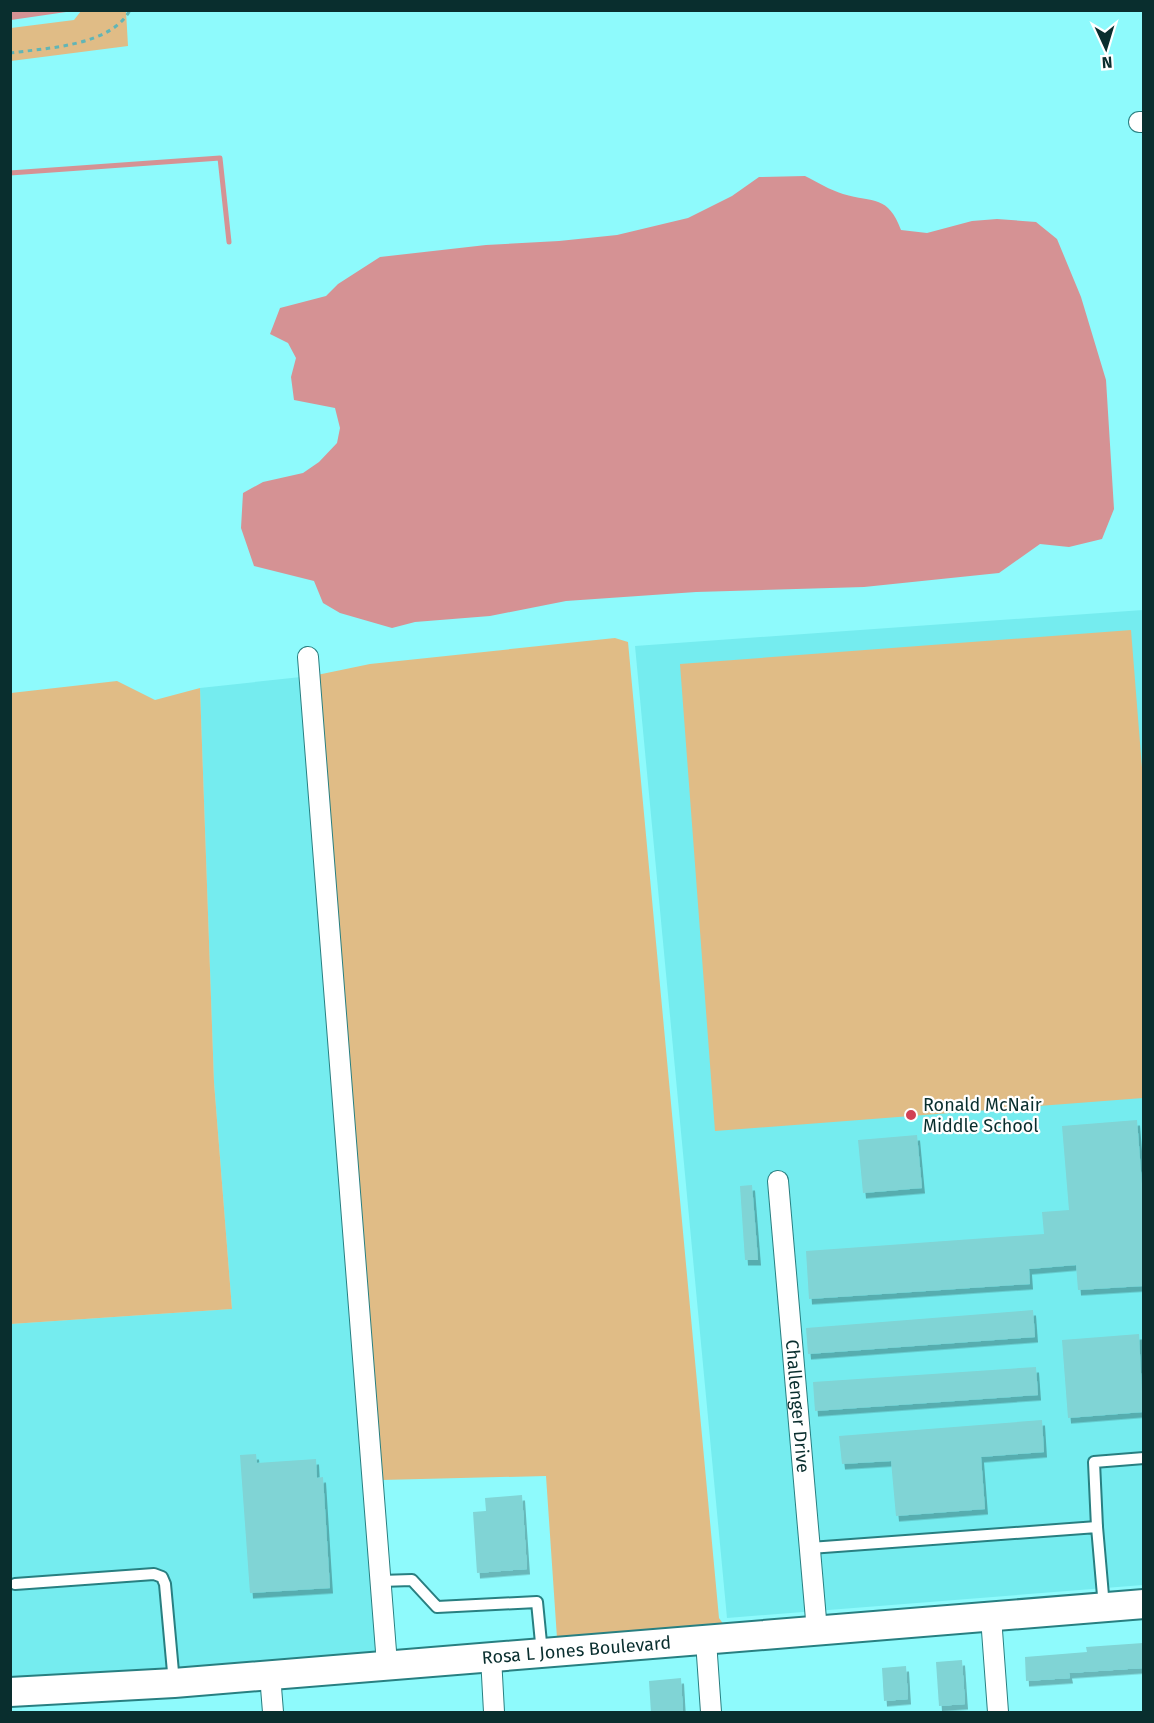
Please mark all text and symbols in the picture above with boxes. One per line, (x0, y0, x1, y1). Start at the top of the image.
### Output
north arrow (1076, 18, 1136, 78)
text: N (1101, 53, 1113, 72)
place label: Ronald McNair Middle School (923, 1094, 1042, 1137)
marker: Ronald McNair Middle School (904, 1108, 918, 1122)
street label: Challenger Drive (781, 1339, 814, 1474)
street label: Rosa L Jones Boulevard (481, 1632, 672, 1669)

